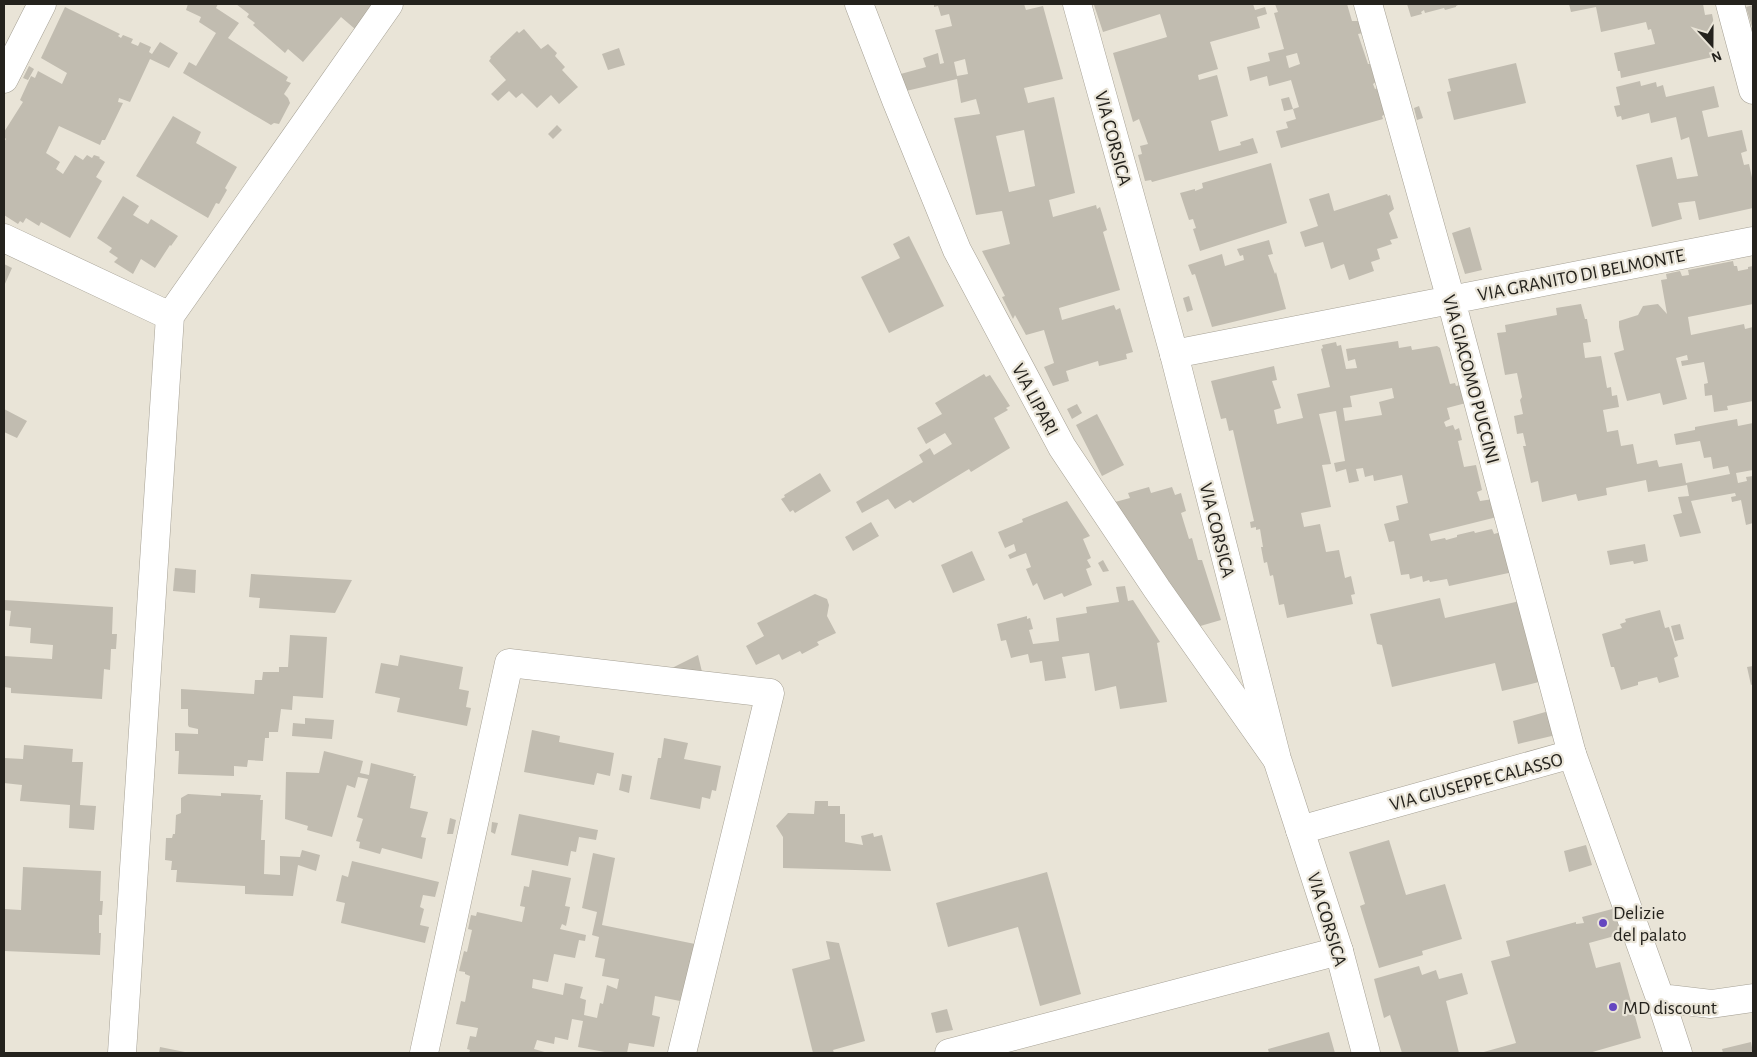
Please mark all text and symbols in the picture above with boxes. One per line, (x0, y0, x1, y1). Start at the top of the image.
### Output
north arrow (1687, 20, 1737, 70)
text: N (1709, 48, 1723, 64)
street label: VIA CORSICA (1091, 89, 1134, 188)
street label: VIA GRANITO DI BELMONTE (1476, 246, 1686, 305)
street label: VIA GIACOMO PUCCINI (1439, 293, 1502, 466)
street label: VIA LIPARI (1008, 361, 1061, 439)
street label: VIA CORSICA (1196, 481, 1237, 580)
street label: VIA GIUSEPPE CALASSO (1388, 750, 1565, 815)
street label: VIA CORSICA (1303, 870, 1350, 969)
place label: Delizie del palato (1613, 904, 1686, 945)
marker: Delizie del palato (1597, 917, 1609, 929)
place label: MD discount (1623, 999, 1717, 1018)
marker: MD discount (1607, 1001, 1619, 1013)

